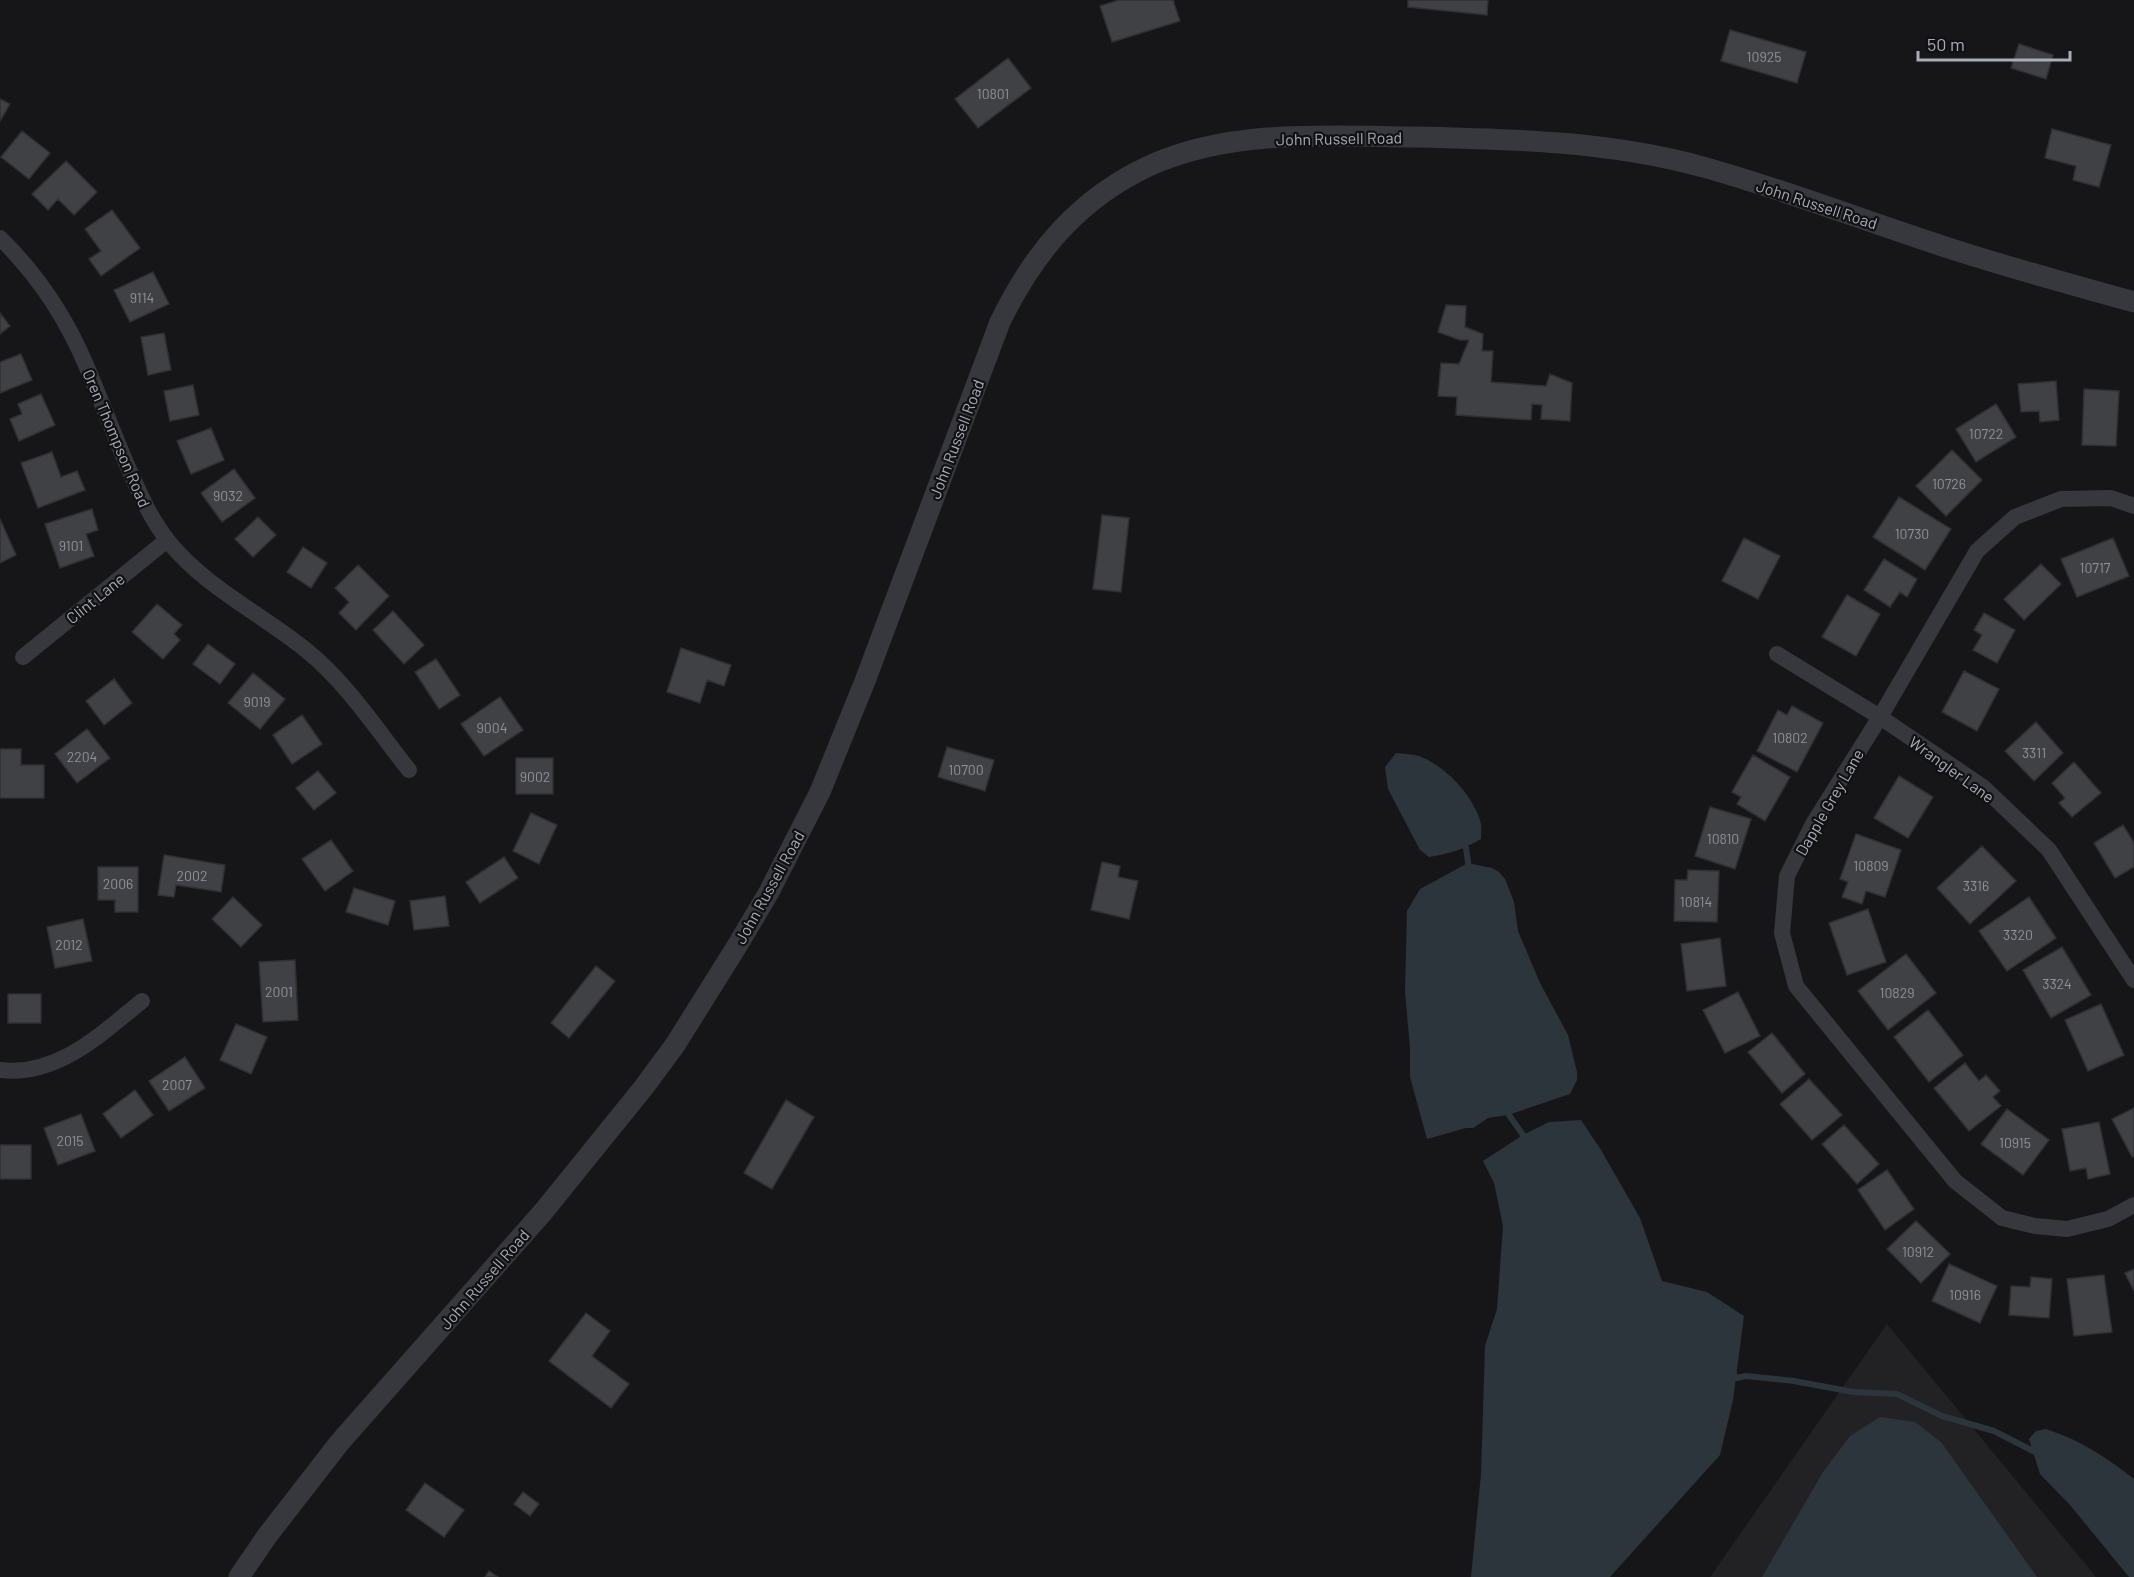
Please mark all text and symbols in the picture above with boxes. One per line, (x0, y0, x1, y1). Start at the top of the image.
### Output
scale bar (1918, 24, 2070, 62)
text: 50 m (1927, 33, 1965, 55)
house number: 10925 (1747, 48, 1781, 65)
house number: 10801 (977, 85, 1009, 102)
street label: John Russell Road (1276, 127, 1402, 149)
street label: John Russell Road (1754, 175, 1880, 233)
house number: 9114 (130, 289, 154, 306)
street label: Oren Thompson Road (79, 366, 155, 510)
street label: John Russell Road (924, 377, 988, 501)
house number: 10722 (1969, 425, 2003, 442)
house number: 10726 (1932, 475, 1966, 492)
house number: 9032 (213, 487, 243, 504)
house number: 10730 (1895, 525, 1929, 542)
house number: 9101 (59, 537, 83, 554)
house number: 10717 (2080, 559, 2111, 576)
street label: Clint Lane (62, 569, 128, 627)
house number: 9019 (243, 693, 271, 710)
house number: 9004 (477, 719, 507, 736)
house number: 10802 (1772, 729, 1808, 746)
street label: Wrangler Lane (1906, 732, 1998, 806)
house number: 3311 (2022, 744, 2046, 761)
street label: Dapple Grey Lane (1791, 745, 1867, 859)
house number: 2204 (67, 748, 97, 765)
house number: 10700 (948, 761, 984, 778)
house number: 9002 (520, 768, 550, 785)
street label: John Russell Road (730, 827, 808, 947)
house number: 10810 (1707, 830, 1739, 847)
house number: 10809 (1853, 857, 1889, 874)
house number: 2002 (177, 867, 207, 884)
house number: 2006 (103, 875, 133, 892)
house number: 3316 (1963, 877, 1989, 894)
house number: 10814 (1680, 893, 1712, 910)
house number: 3320 (2003, 926, 2033, 943)
house number: 2012 (55, 936, 83, 953)
house number: 3324 (2042, 975, 2072, 992)
house number: 2001 (265, 983, 293, 1000)
house number: 10829 (1880, 984, 1914, 1001)
house number: 2007 (162, 1076, 192, 1093)
house number: 2015 (56, 1132, 84, 1149)
house number: 10915 (1999, 1134, 2031, 1151)
street label: John Russell Road (435, 1225, 533, 1333)
house number: 10912 (1902, 1243, 1934, 1260)
house number: 10916 (1949, 1286, 1981, 1303)

